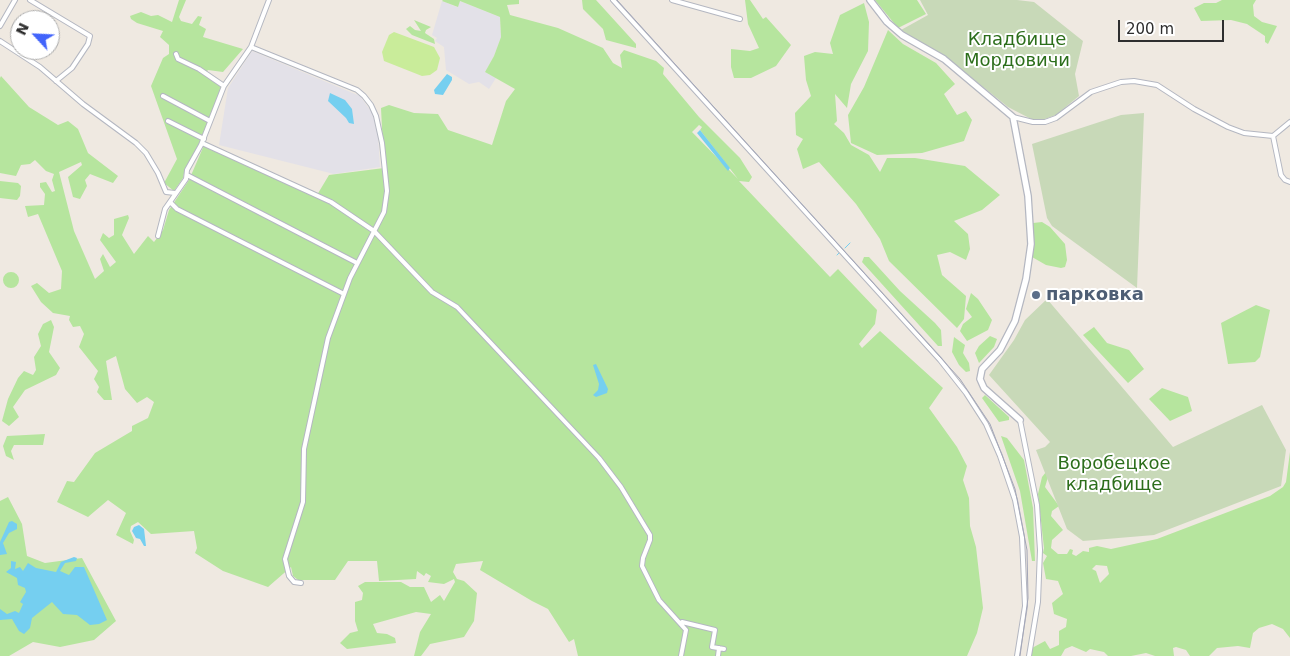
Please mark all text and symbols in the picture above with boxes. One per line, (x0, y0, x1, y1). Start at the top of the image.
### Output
north arrow (10, 10, 60, 60)
scale bar (1120, 10, 1226, 42)
text: N (13, 20, 32, 38)
text: 200 m (1126, 20, 1174, 38)
park label: Кладбище Мордовичи (964, 29, 1070, 72)
place label: парковка (1046, 284, 1144, 306)
marker: парковка (1030, 289, 1042, 301)
park label: Воробецкое кладбище (1057, 453, 1171, 496)

